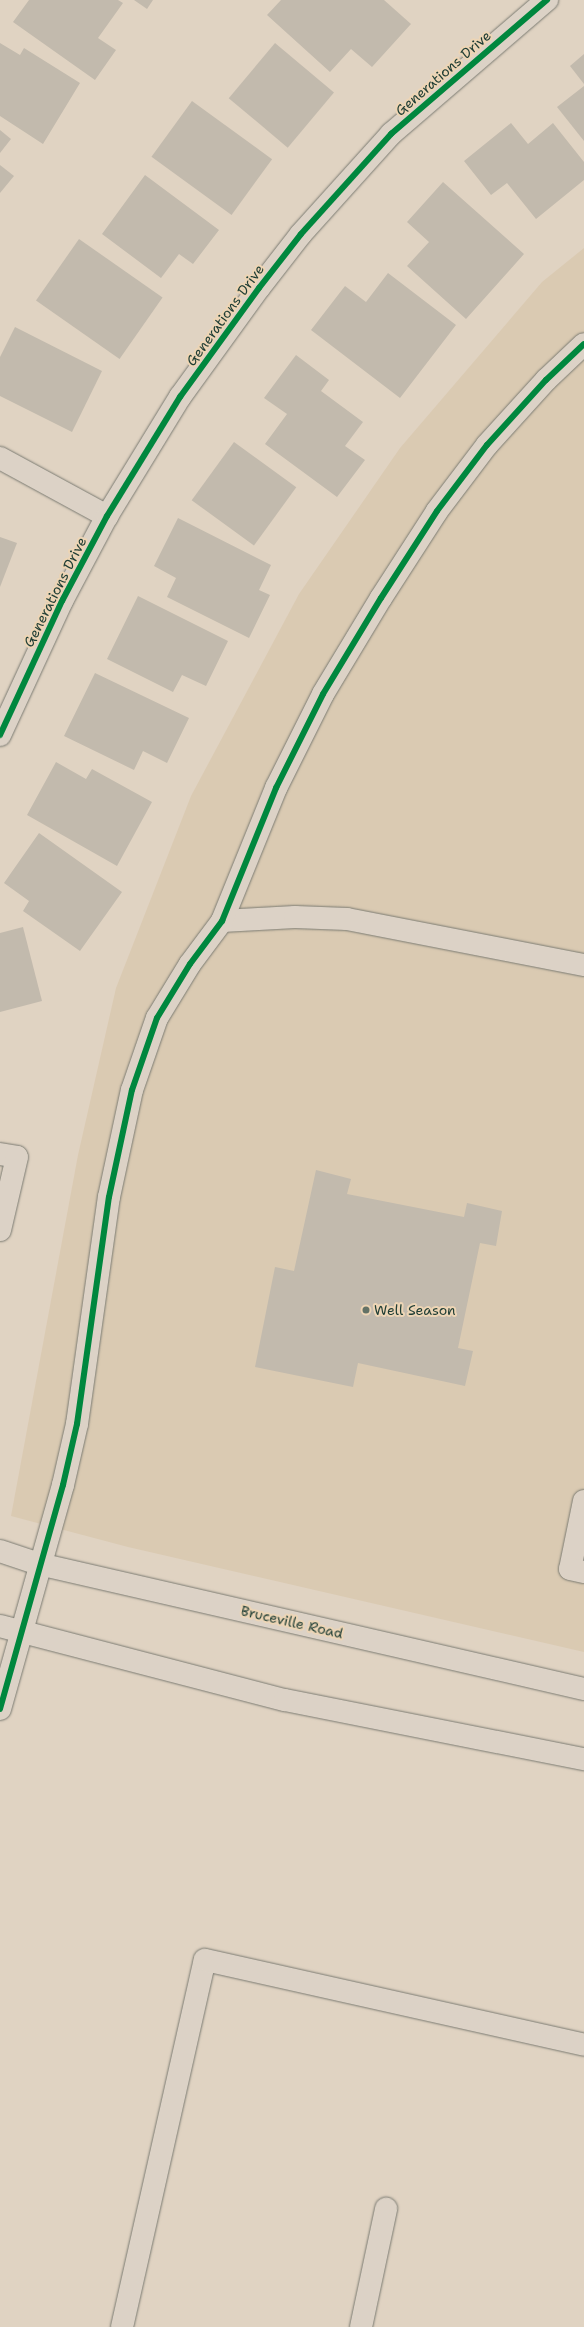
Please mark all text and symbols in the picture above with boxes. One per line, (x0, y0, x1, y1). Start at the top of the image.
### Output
street label: Generations Drive (392, 27, 494, 119)
street label: Generations Drive (183, 261, 267, 369)
street label: Generations Drive (20, 534, 90, 650)
place label: Well Season (374, 1302, 456, 1318)
marker: Well Season (361, 1305, 371, 1315)
street label: Bruceville Road (239, 1602, 345, 1642)

